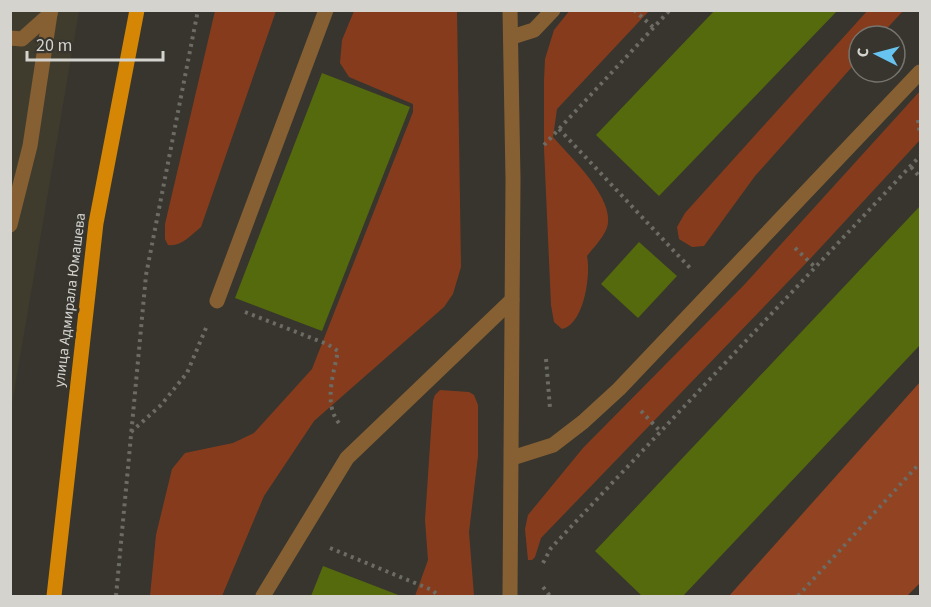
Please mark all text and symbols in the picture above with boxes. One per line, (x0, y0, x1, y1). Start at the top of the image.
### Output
scale bar (27, 24, 164, 62)
north arrow (847, 24, 907, 84)
text: 20 m (36, 33, 72, 58)
text: С (852, 47, 875, 58)
street label: улица Адмирала Юмашева (49, 212, 91, 388)

